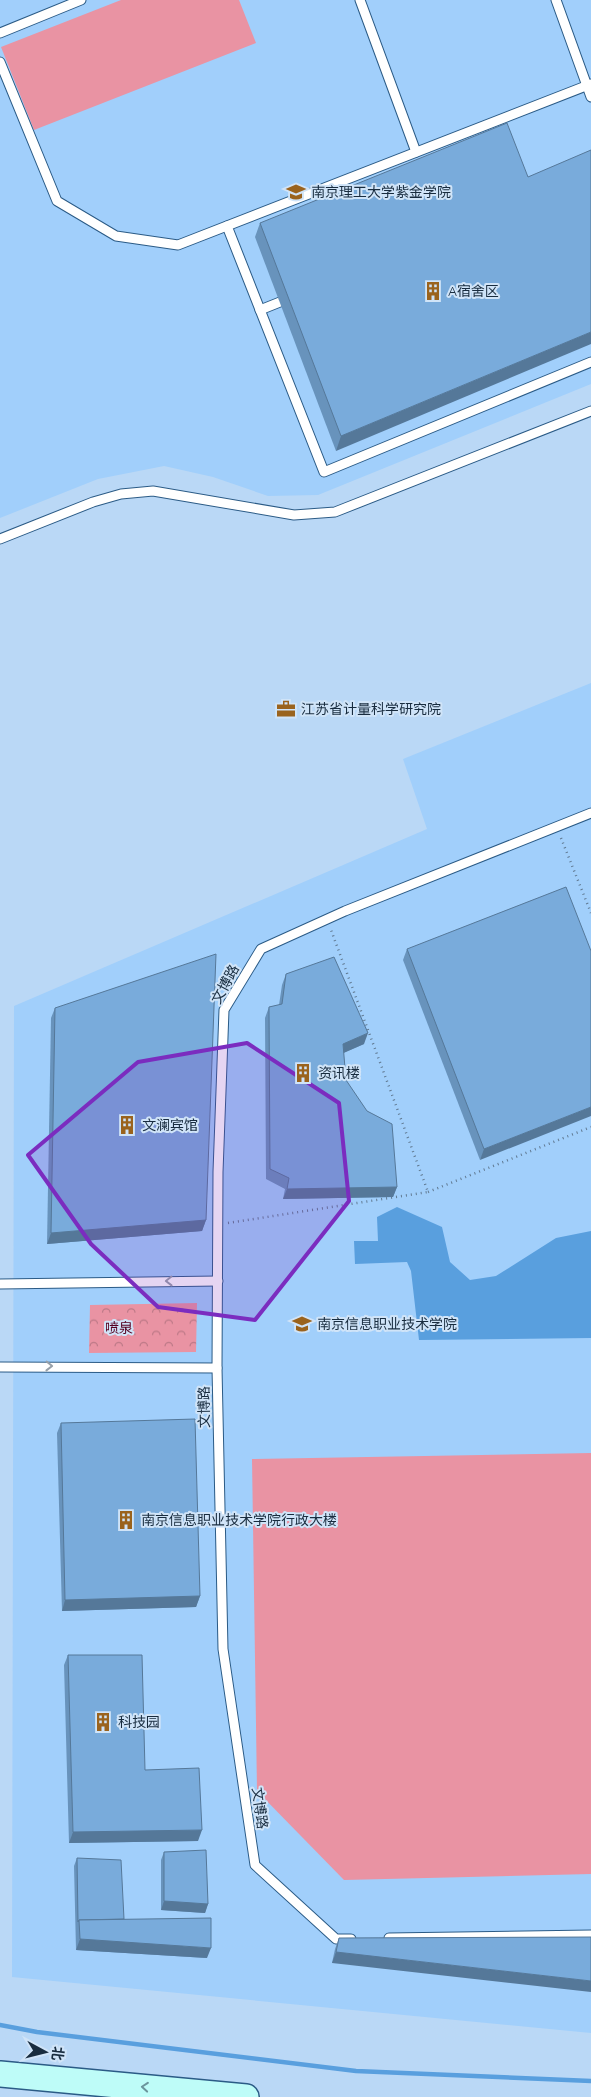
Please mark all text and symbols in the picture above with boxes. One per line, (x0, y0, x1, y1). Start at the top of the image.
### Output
school or university icon: 南京理工大学紫金学院 (285, 181, 307, 203)
place label: 南京理工大学紫金学院 (311, 183, 451, 201)
building icon: A宿舍区 (422, 280, 444, 302)
place label: A宿舍区 (448, 282, 499, 300)
office icon: 江苏省计量科学研究院 (275, 698, 297, 720)
place label: 江苏省计量科学研究院 (301, 700, 441, 718)
street label: 文博路 (207, 961, 243, 1007)
building icon: 资讯楼 (292, 1062, 314, 1084)
place label: 资讯楼 (318, 1064, 360, 1082)
building icon: 文澜宾馆 (116, 1114, 138, 1136)
place label: 文澜宾馆 (142, 1116, 198, 1134)
one-way arrow (165, 1276, 172, 1286)
school or university icon: 南京信息职业技术学院 (291, 1313, 313, 1335)
place label: 南京信息职业技术学院 (317, 1315, 457, 1333)
park label: 喷泉 (105, 1319, 133, 1337)
one-way arrow (45, 1360, 53, 1371)
street label: 文博路 (195, 1386, 213, 1428)
building icon: 南京信息职业技术学院行政大楼 (115, 1509, 137, 1531)
place label: 南京信息职业技术学院行政大楼 (141, 1511, 337, 1529)
building icon: 科技园 (92, 1711, 114, 1733)
place label: 科技园 (118, 1713, 160, 1731)
street label: 文博路 (248, 1786, 272, 1830)
north arrow (20, 2027, 70, 2077)
text: 北 (48, 2046, 68, 2062)
one-way arrow (141, 2082, 149, 2093)

